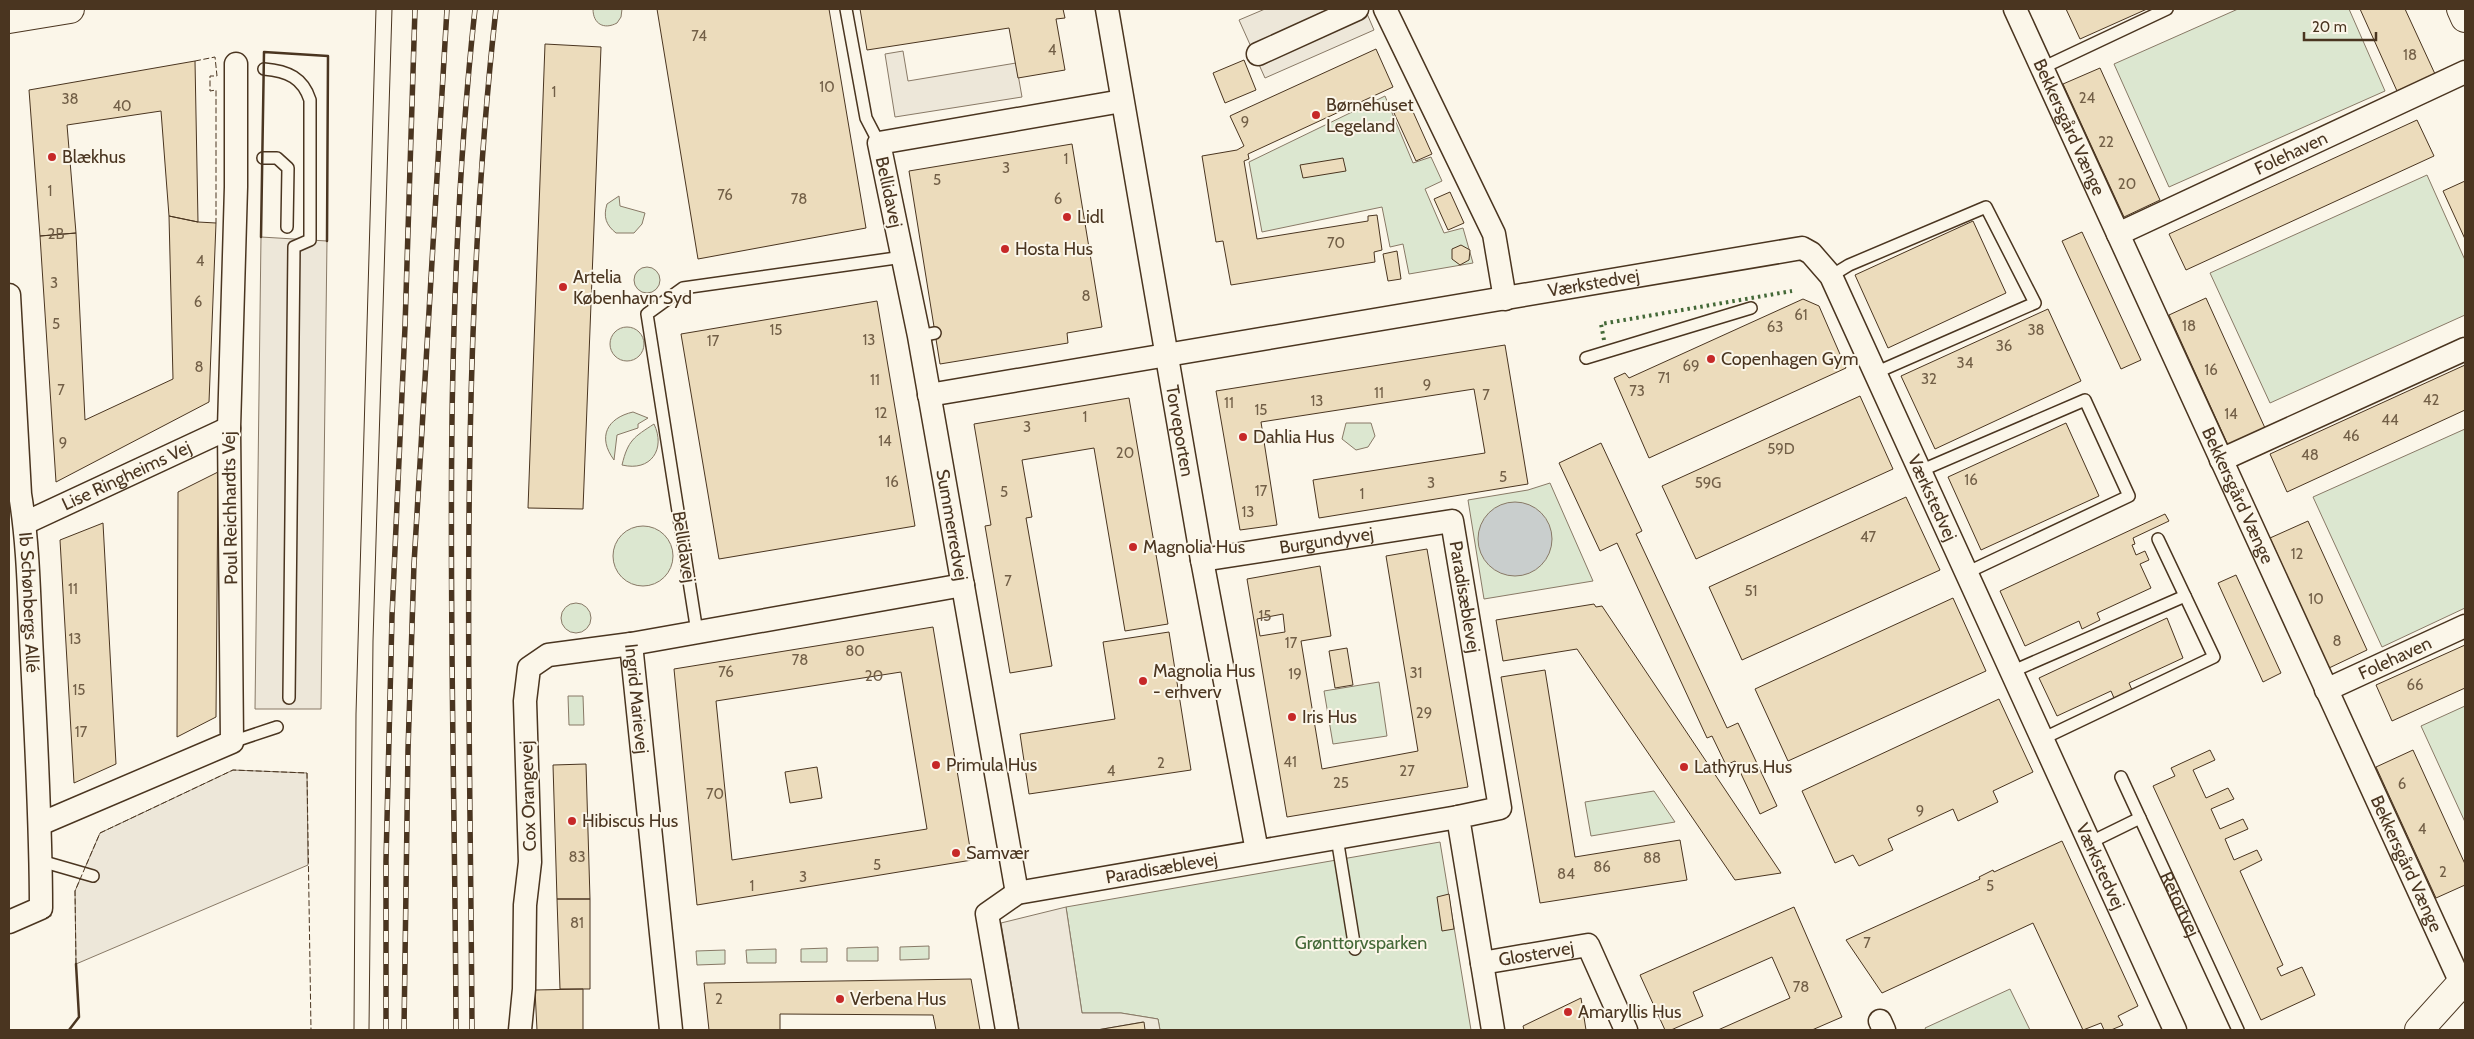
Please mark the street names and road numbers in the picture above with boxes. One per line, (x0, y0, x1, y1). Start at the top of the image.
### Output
street label: Bekkersgård Vænge (2028, 55, 2110, 199)
street label: Folehaven (2251, 127, 2331, 180)
street label: Bellidavej (871, 154, 907, 230)
street label: Værkstedvej (1546, 265, 1641, 302)
street label: Torveporten (1161, 383, 1198, 478)
street label: Bekkersgård Vænge (2197, 424, 2279, 567)
street label: Poul Reichhardts Vej (218, 431, 242, 585)
street label: Lise Ringheims Vej (58, 436, 195, 515)
street label: Værkstedvej (1903, 451, 1961, 545)
street label: Summerredvej (931, 468, 973, 582)
street label: Bellidavej (667, 510, 701, 584)
street label: Burgundyvej (1278, 522, 1375, 559)
street label: Ib Schønbergs Allé (14, 531, 44, 673)
street label: Paradisæblevej (1445, 539, 1485, 655)
street label: Folehaven (2355, 632, 2435, 685)
street label: Ingrid Marievej (620, 643, 653, 755)
street label: Cox Orangevej (515, 740, 541, 852)
street label: Bekkersgård Vænge (2366, 792, 2447, 935)
street label: Værkstedvej (2071, 820, 2130, 913)
street label: Paradisæblevej (1104, 848, 1219, 889)
street label: Retortvej (2155, 868, 2204, 940)
street label: Glostervej (1497, 937, 1576, 971)

